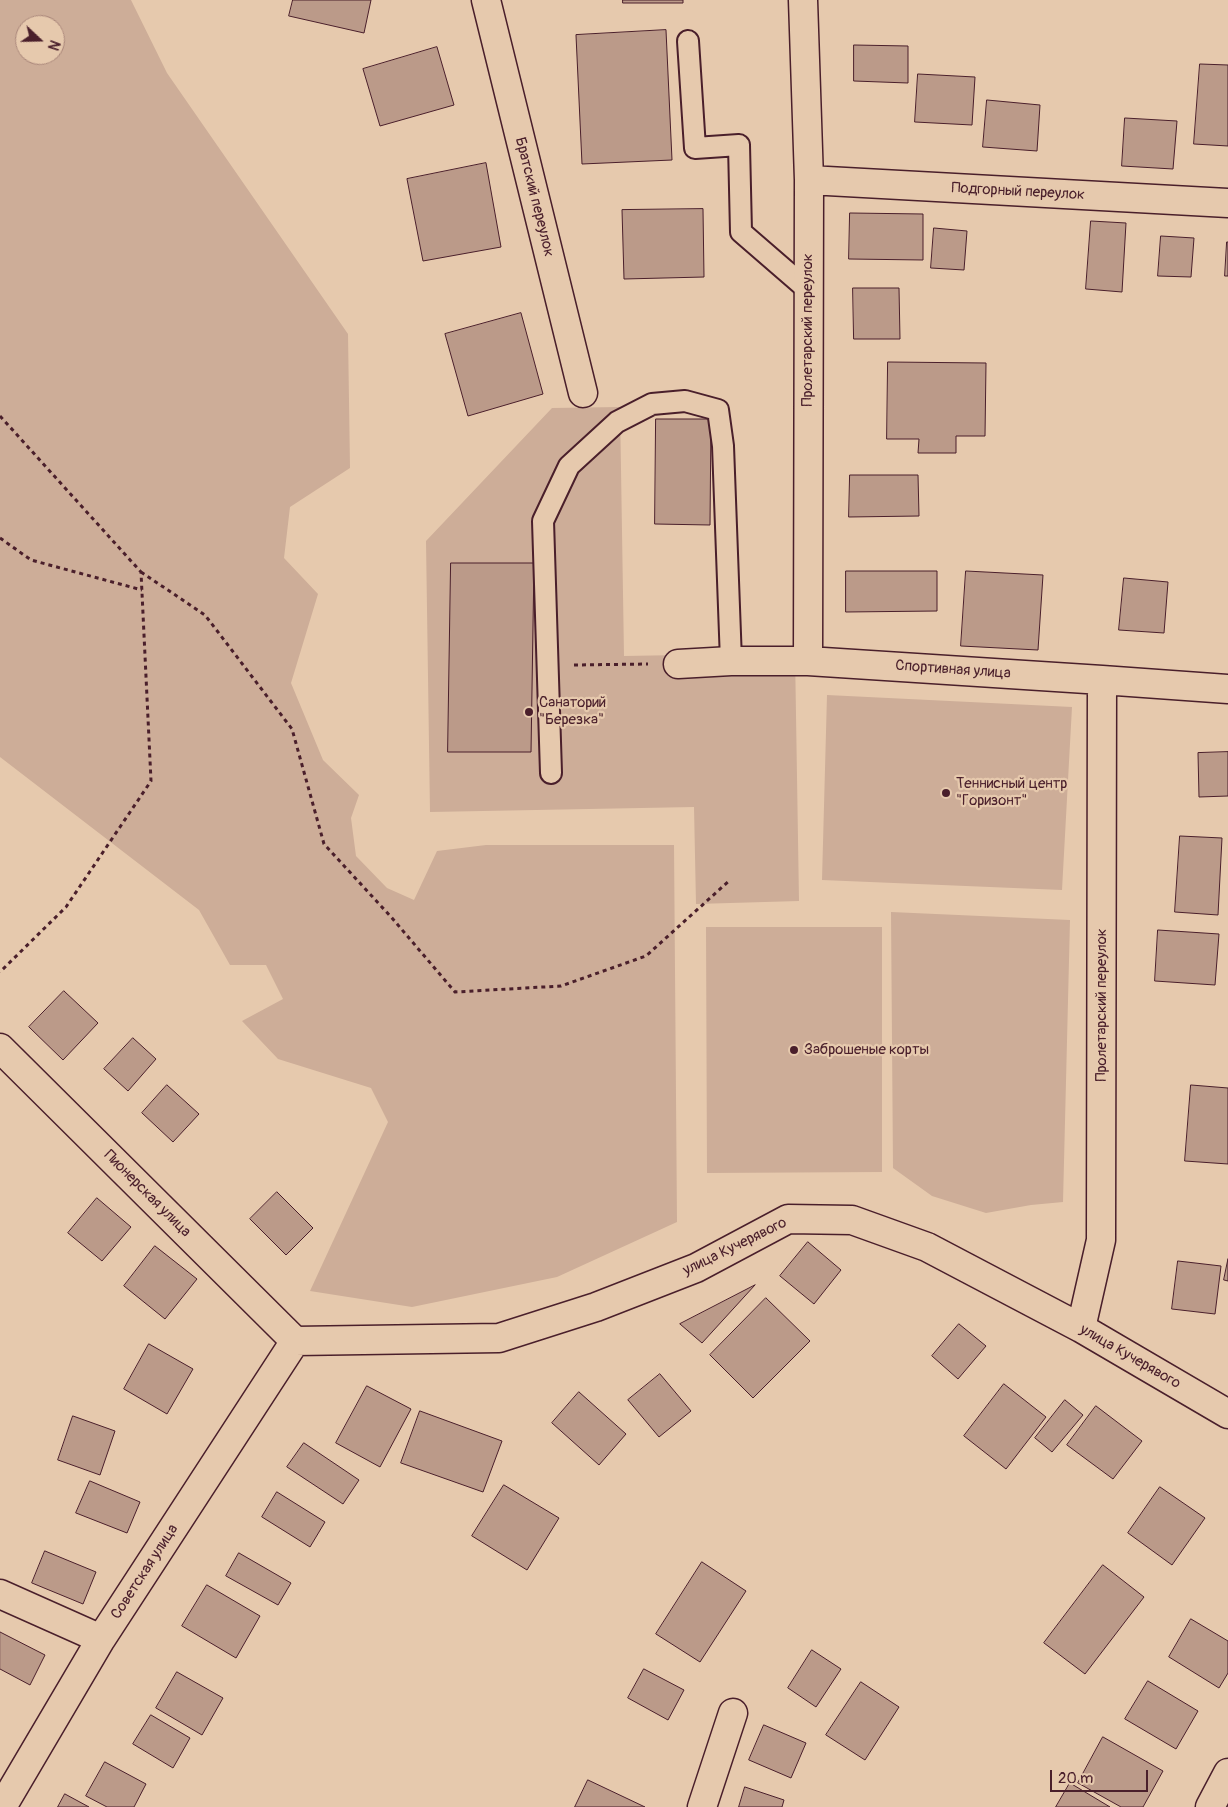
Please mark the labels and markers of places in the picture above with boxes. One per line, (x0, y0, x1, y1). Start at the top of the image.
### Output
place label: Санаторий "Березка" (539, 694, 606, 729)
marker: Санаторий "Березка" (523, 706, 535, 718)
place label: Теннисный центр "Горизонт" (956, 775, 1067, 810)
marker: Теннисный центр "Горизонт" (940, 787, 952, 799)
place label: Заброшеные корты (804, 1041, 929, 1059)
marker: Заброшеные корты (788, 1044, 800, 1056)

